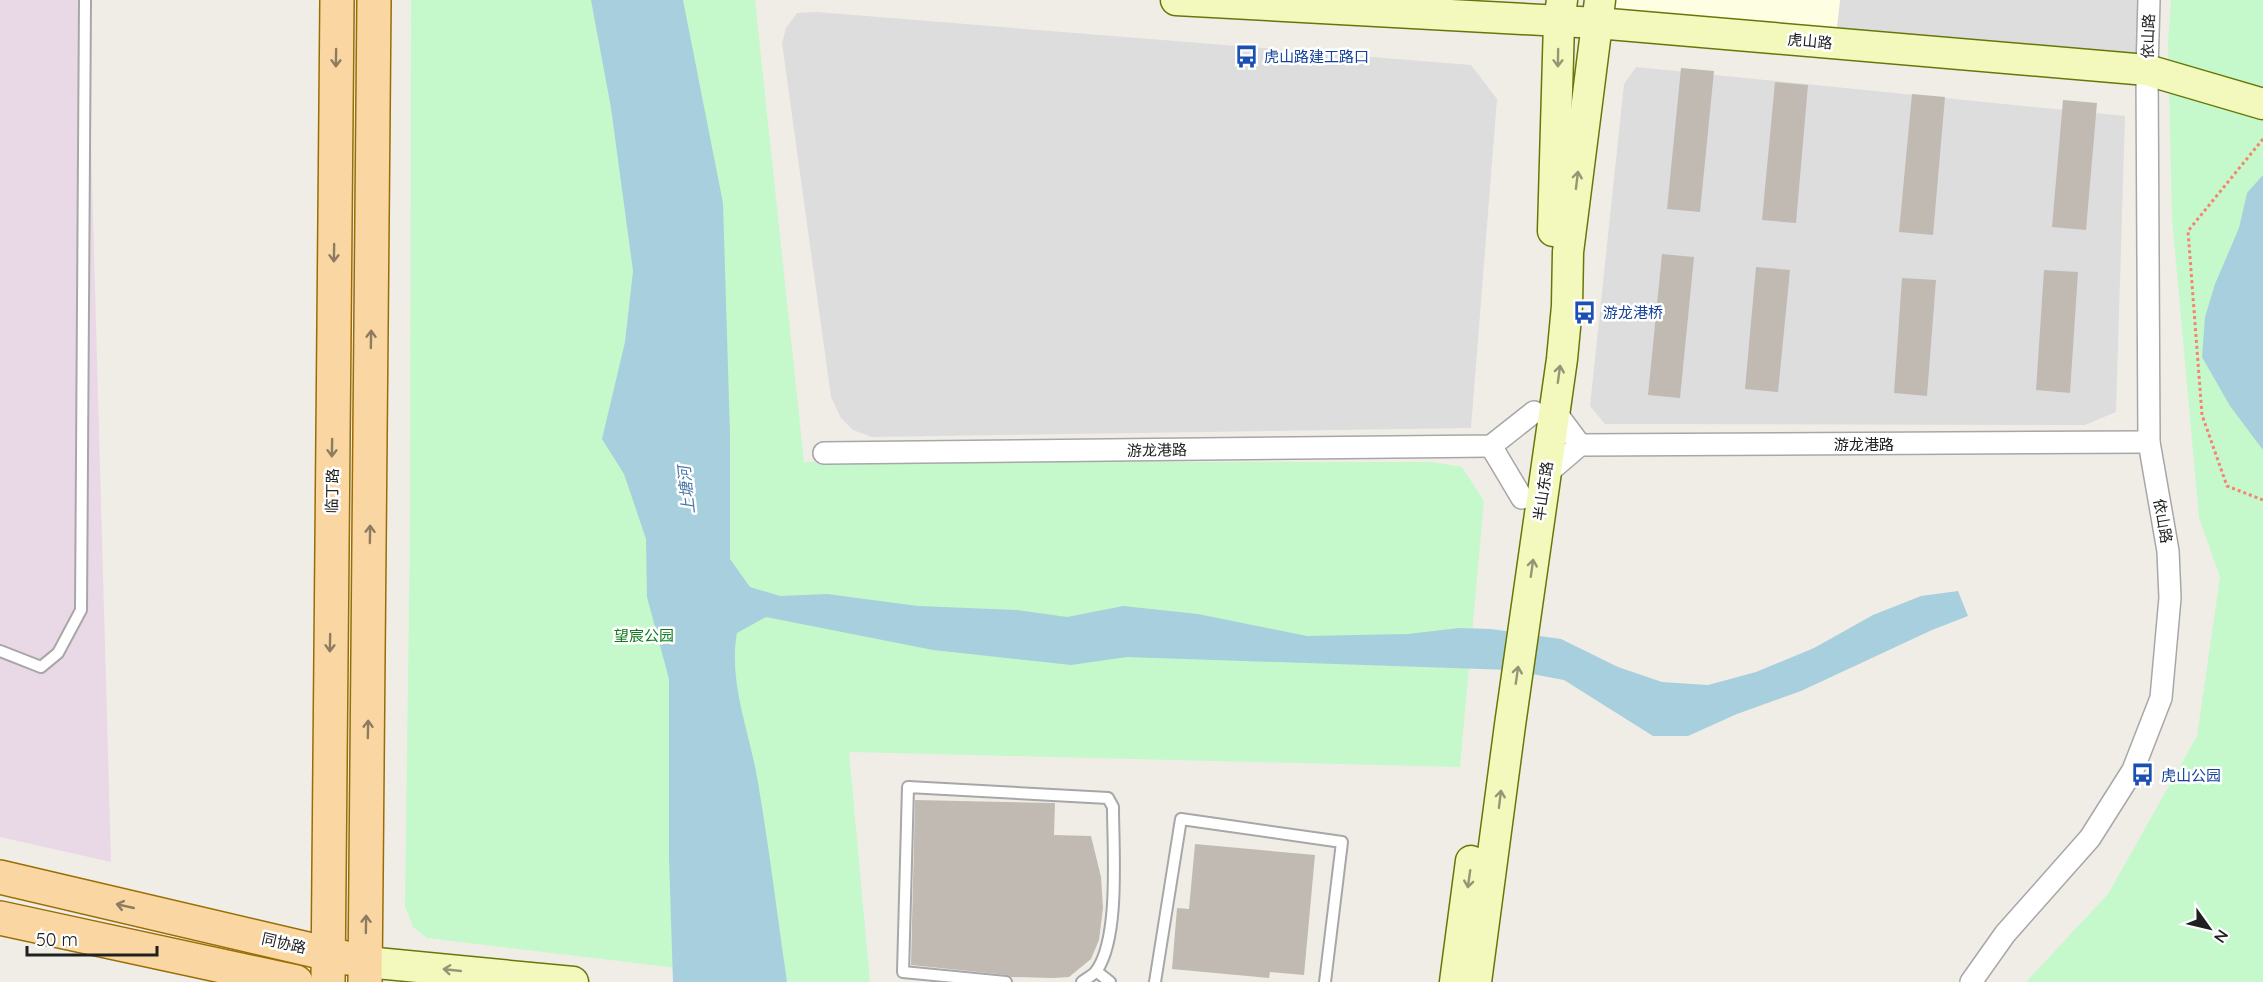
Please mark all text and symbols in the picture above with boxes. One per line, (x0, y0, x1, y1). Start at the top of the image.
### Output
street label: 依山路 (2138, 13, 2158, 59)
street label: 虎山路 (1787, 30, 1833, 52)
bus stop icon: 虎山路建工路口 (1233, 43, 1259, 69)
place label: 虎山路建工路口 (1264, 47, 1369, 66)
one-way arrow (331, 48, 342, 68)
one-way arrow (1552, 48, 1564, 68)
one-way arrow (1572, 171, 1583, 191)
one-way arrow (328, 243, 340, 263)
bus stop icon: 游龙港桥 (1572, 299, 1598, 325)
place label: 游龙港桥 (1603, 303, 1663, 322)
one-way arrow (365, 329, 377, 349)
one-way arrow (1554, 365, 1565, 385)
street label: 游龙港路 (1834, 435, 1894, 454)
one-way arrow (326, 438, 338, 458)
street label: 游龙港路 (1127, 440, 1187, 460)
street label: 半山东路 (1529, 460, 1557, 522)
water label: 上塘河 (673, 462, 698, 515)
street label: 临丁路 (322, 468, 342, 514)
street label: 依山路 (2150, 497, 2176, 545)
one-way arrow (364, 524, 375, 544)
one-way arrow (1527, 558, 1538, 578)
park label: 望宸公园 (614, 626, 674, 645)
one-way arrow (324, 633, 336, 653)
one-way arrow (1512, 666, 1523, 685)
one-way arrow (362, 719, 374, 739)
bus stop icon: 虎山公园 (2130, 762, 2156, 788)
place label: 虎山公园 (2161, 766, 2221, 785)
one-way arrow (1495, 790, 1506, 809)
one-way arrow (1463, 868, 1474, 888)
north arrow (2179, 898, 2239, 958)
one-way arrow (115, 900, 135, 911)
one-way arrow (360, 914, 372, 934)
scale bar (27, 919, 158, 957)
text: N (2210, 926, 2233, 947)
text: 50 m (36, 928, 78, 951)
street label: 同协路 (260, 929, 308, 957)
one-way arrow (442, 964, 462, 975)

